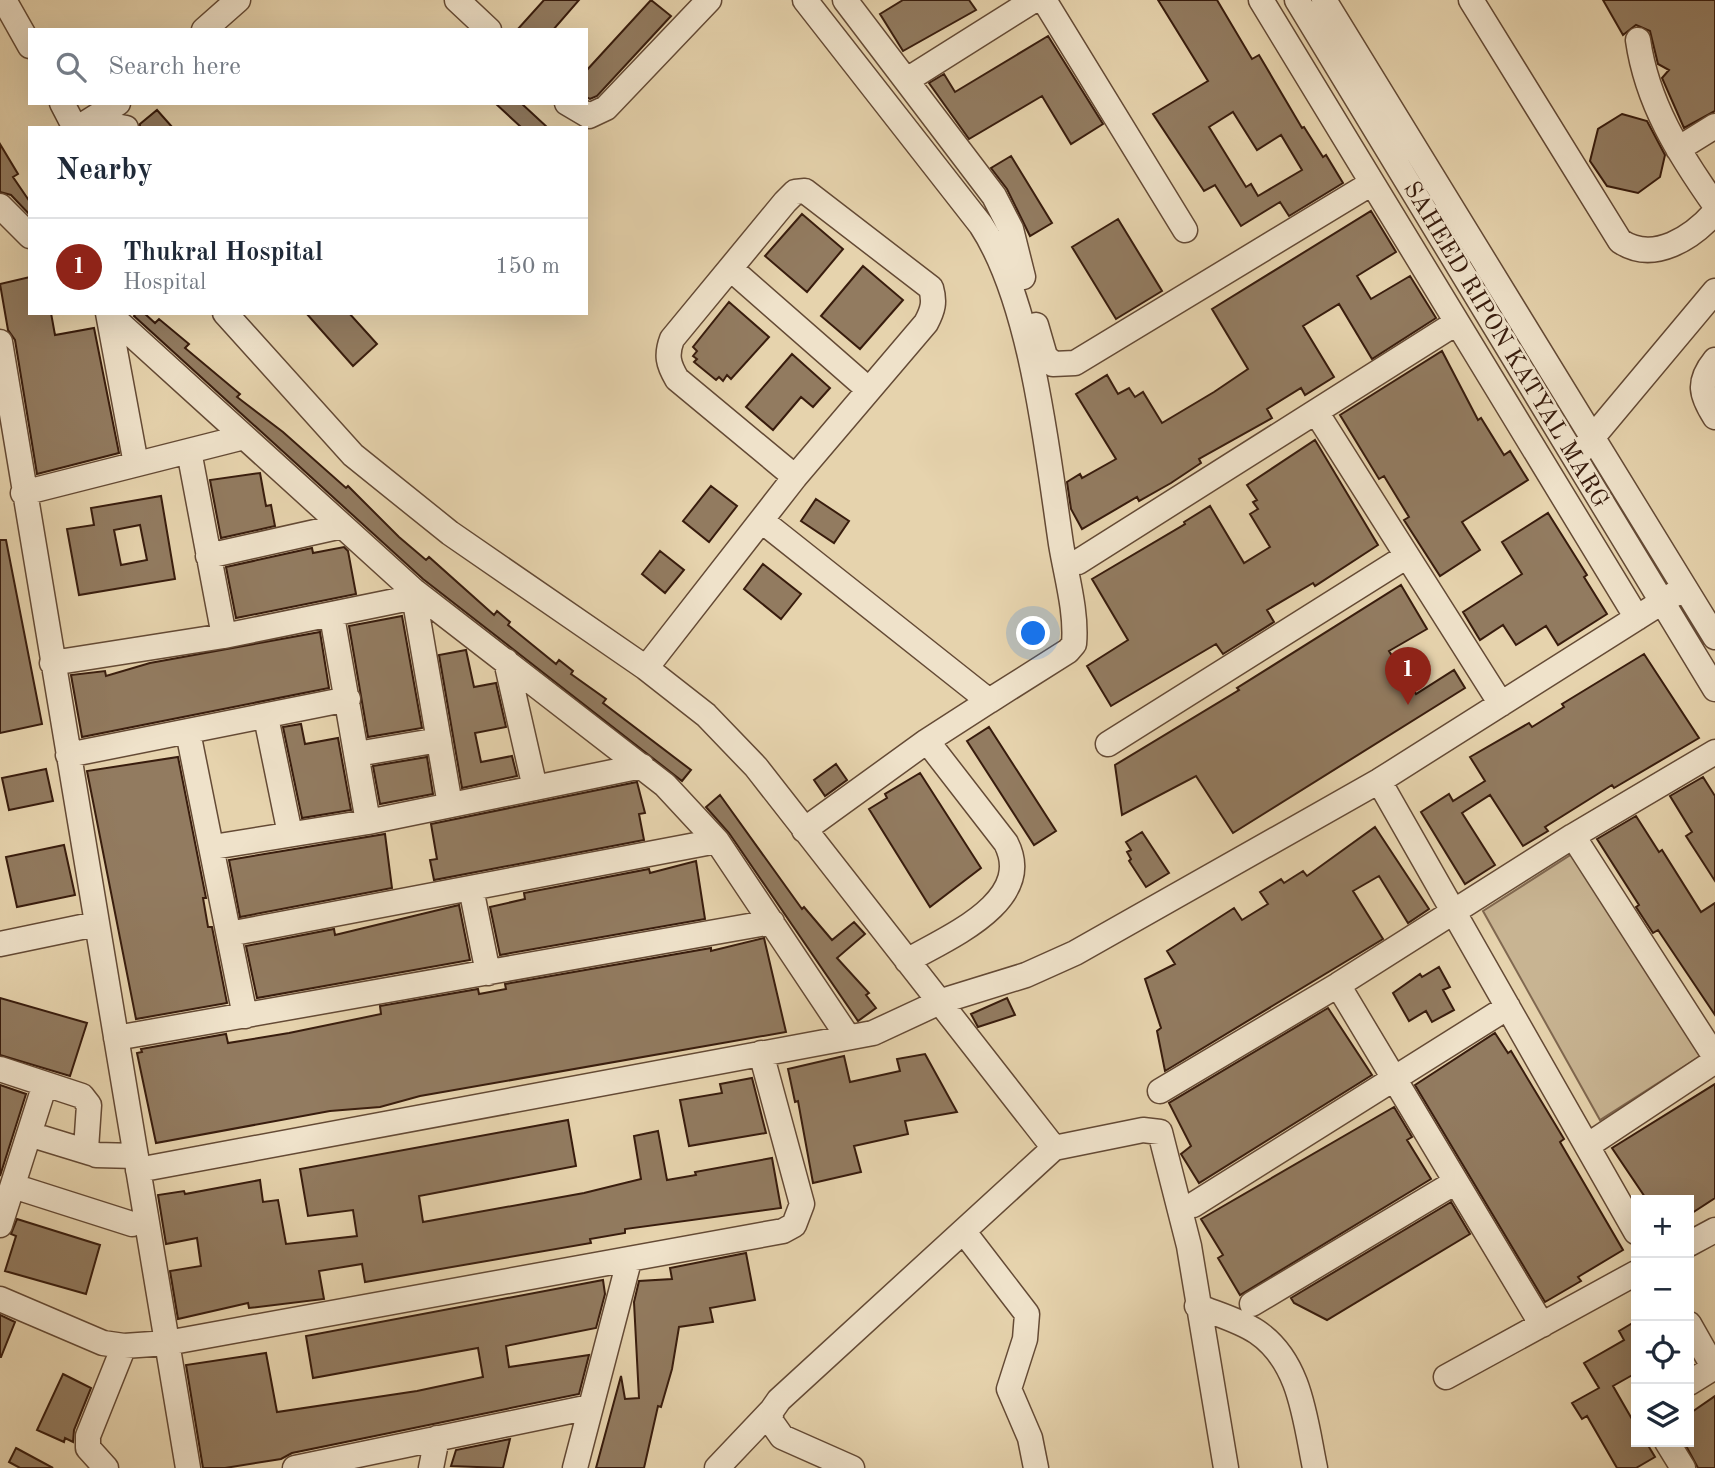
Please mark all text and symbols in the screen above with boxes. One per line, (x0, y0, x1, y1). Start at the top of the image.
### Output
search box (28, 28, 588, 105)
icon: search (52, 48, 90, 86)
text: Search here (108, 54, 241, 80)
text: Nearby (56, 156, 153, 186)
street label: SAHEED RIPON KATYAL MARG (1398, 178, 1612, 512)
text: Thukral Hospital (123, 240, 323, 266)
text: 1 (72, 255, 86, 278)
text: 150 m (495, 255, 560, 278)
text: Hospital (123, 271, 206, 294)
your location (1016, 616, 1050, 650)
pin: 1 (1385, 647, 1431, 705)
map controls (1631, 1195, 1694, 1447)
button: + (1631, 1195, 1694, 1258)
button: − (1631, 1258, 1694, 1321)
button: locate (1631, 1321, 1694, 1384)
button: layers (1631, 1384, 1694, 1447)

